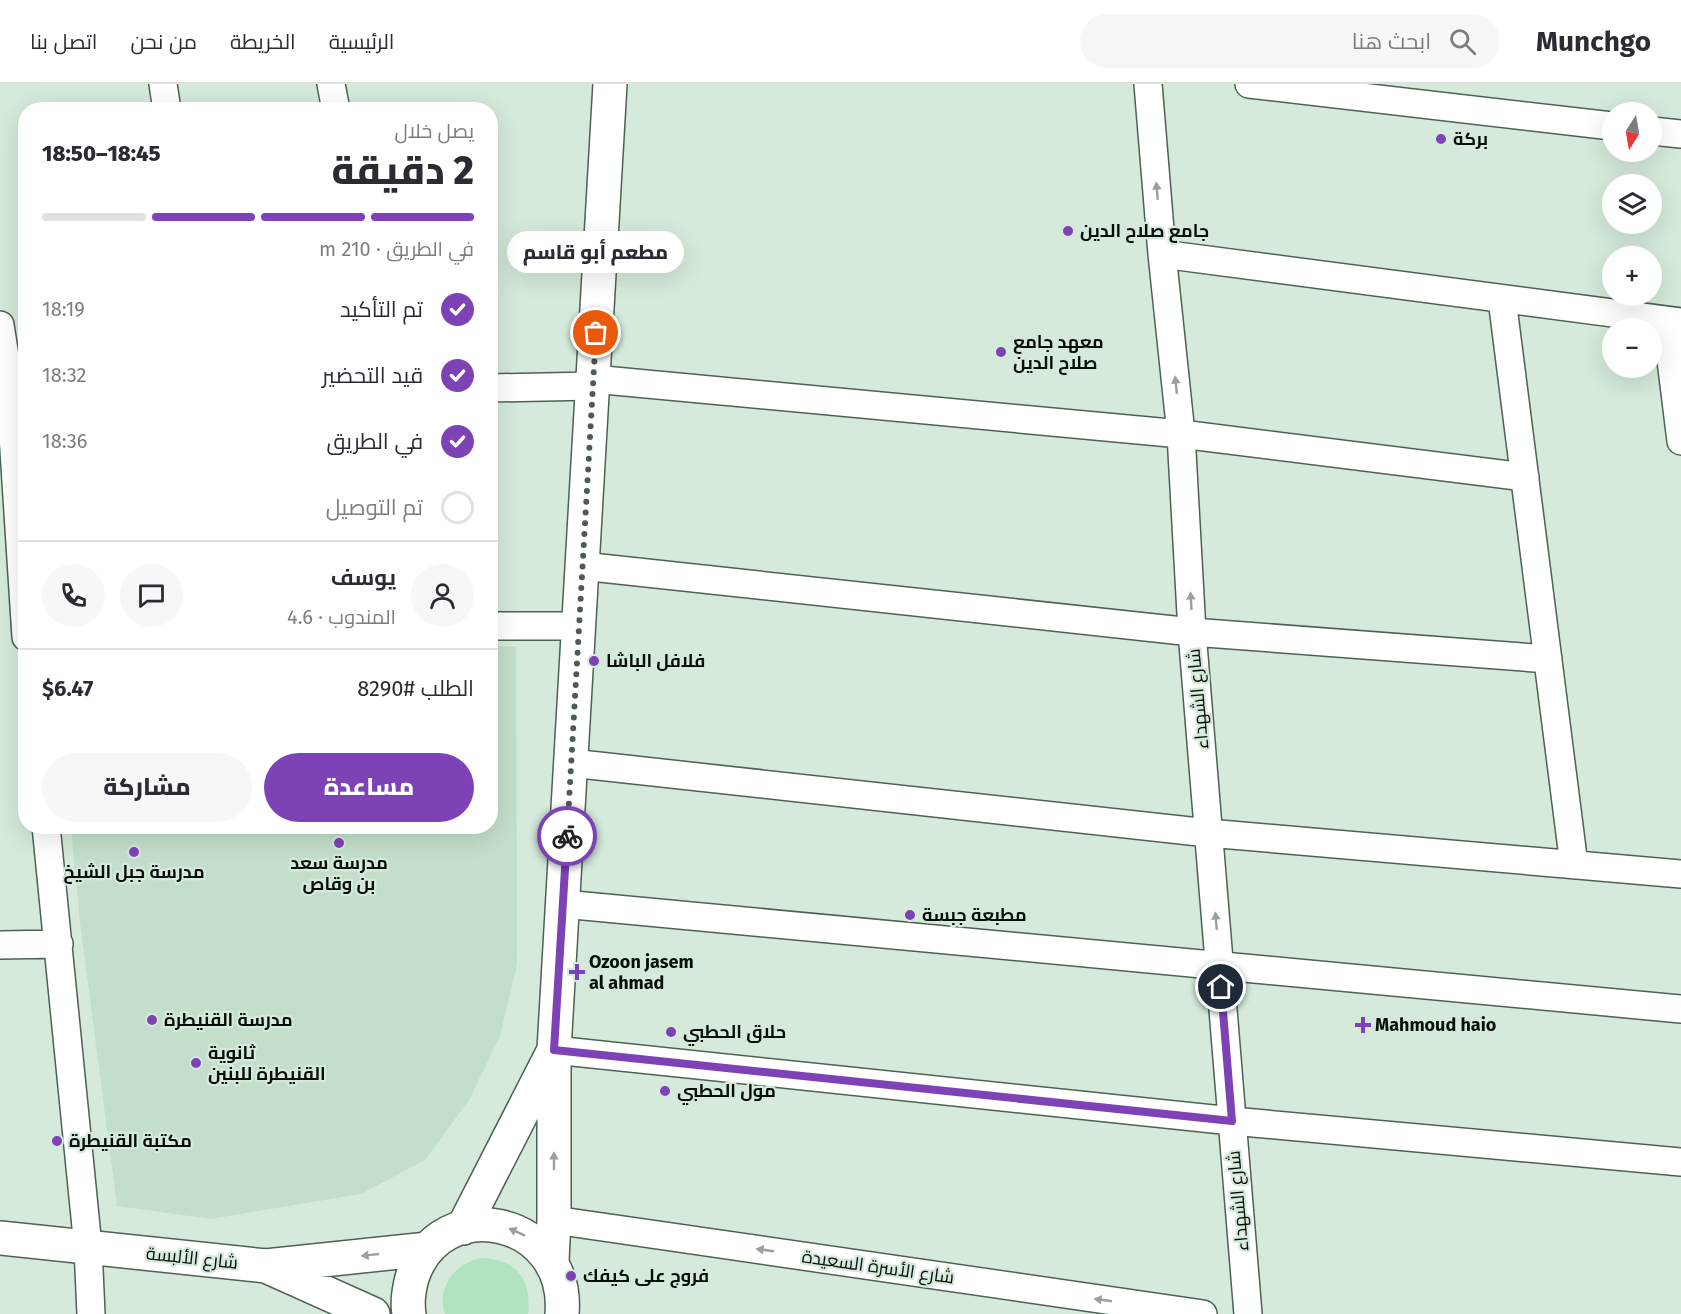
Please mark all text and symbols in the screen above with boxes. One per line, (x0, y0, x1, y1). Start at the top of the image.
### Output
search box (1080, 14, 1500, 68)
icon: search (1446, 25, 1479, 58)
text: Munchgo (1536, 25, 1651, 58)
text: ابحث هنا (1352, 28, 1431, 55)
text: اتصل بنا (30, 29, 97, 55)
text: من نحن (130, 29, 197, 55)
text: الخريطة (230, 29, 296, 55)
text: الرئيسية (329, 29, 395, 55)
north arrow (1602, 102, 1662, 162)
map controls (1602, 102, 1662, 378)
text: يصل خلال (394, 119, 474, 143)
place label: بركة (1453, 128, 1488, 150)
marker: بركة (1434, 132, 1448, 146)
text: 18:45–18:50 (42, 140, 160, 167)
text: 2 دقيقة (331, 148, 474, 194)
button: layers (1602, 174, 1662, 234)
one-way arrow (1152, 182, 1162, 201)
place label: جامع صلاح الدين (1080, 220, 1209, 243)
marker: جامع صلاح الدين (1061, 224, 1075, 238)
callout: مطعم أبو قاسم (508, 231, 684, 273)
text: في الطريق · 210 m (319, 237, 474, 261)
text: مطعم أبو قاسم (523, 240, 668, 264)
button: + (1602, 246, 1662, 306)
icon: check (441, 293, 474, 326)
text: تم التأكيد (340, 296, 423, 323)
text: 18:19 (42, 297, 85, 321)
pin (570, 307, 621, 358)
icon: bag (579, 316, 612, 349)
button: − (1602, 318, 1662, 378)
place label: معهد جامع صلاح الدين (1013, 331, 1104, 375)
marker: معهد جامع صلاح الدين (994, 345, 1008, 359)
icon: check (441, 359, 474, 392)
text: قيد التحضير (322, 362, 423, 389)
text: 18:32 (42, 363, 86, 387)
one-way arrow (1171, 376, 1181, 395)
icon: check (441, 425, 474, 458)
text: في الطريق (326, 428, 423, 455)
text: 18:36 (42, 429, 87, 453)
text: تم التوصيل (326, 494, 423, 521)
button: phone (42, 564, 105, 627)
button: chat (120, 564, 183, 627)
text: يوسف (331, 564, 396, 591)
button: person (411, 564, 474, 627)
one-way arrow (1186, 591, 1195, 610)
text: المندوب · 4.6 (287, 605, 396, 629)
street label: شارع الشهداء (1183, 648, 1214, 750)
place label: فلافل الباشا (606, 650, 705, 672)
marker: فلافل الباشا (587, 654, 601, 668)
text: $6.47 (42, 675, 93, 702)
text: الطلب #8290 (357, 675, 474, 702)
button: مشاركة (42, 753, 252, 822)
button: مساعدة (264, 753, 474, 822)
courier (537, 806, 597, 866)
icon: bike (551, 820, 584, 853)
marker: مدرسة سعد بن وقاص (332, 836, 346, 850)
marker: مدرسة جبل الشيخ (127, 845, 141, 859)
place label: مدرسة سعد بن وقاص (290, 852, 388, 895)
place label: مدرسة جبل الشيخ (63, 861, 205, 884)
place label: مطبعة جبسة (922, 904, 1027, 926)
marker: مطبعة جبسة (903, 908, 917, 922)
one-way arrow (1211, 911, 1220, 930)
place label: Ozoon jasem al ahmad (589, 951, 694, 994)
pin (1195, 961, 1246, 1012)
marker: Ozoon jasem al ahmad (570, 965, 584, 979)
icon: home (1204, 970, 1237, 1003)
place label: مدرسة القنيطرة (164, 1009, 293, 1031)
marker: مدرسة القنيطرة (145, 1013, 159, 1027)
place label: Mahmoud haio (1375, 1014, 1496, 1036)
marker: Mahmoud haio (1356, 1018, 1370, 1032)
place label: حلاق الحطبي (683, 1021, 786, 1047)
marker: حلاق الحطبي (664, 1025, 678, 1039)
place label: ثانوية القنيطرة للبنين (208, 1042, 326, 1085)
marker: ثانوية القنيطرة للبنين (189, 1056, 203, 1070)
place label: مول الحطبي (677, 1080, 776, 1106)
marker: مول الحطبي (658, 1084, 672, 1098)
place label: مكتبة القنيطرة (69, 1130, 192, 1152)
marker: مكتبة القنيطرة (50, 1134, 64, 1148)
street label: شارع الشهداء (1223, 1150, 1254, 1252)
one-way arrow (549, 1151, 559, 1170)
one-way arrow (509, 1228, 526, 1237)
street label: شارع الألبسة (145, 1242, 239, 1275)
street label: شارع الأسرة السعيدة (800, 1245, 956, 1290)
one-way arrow (755, 1246, 774, 1255)
one-way arrow (361, 1250, 380, 1260)
place label: فروج على كيفك (583, 1265, 709, 1288)
marker: فروج على كيفك (564, 1269, 578, 1283)
one-way arrow (1094, 1295, 1113, 1304)

